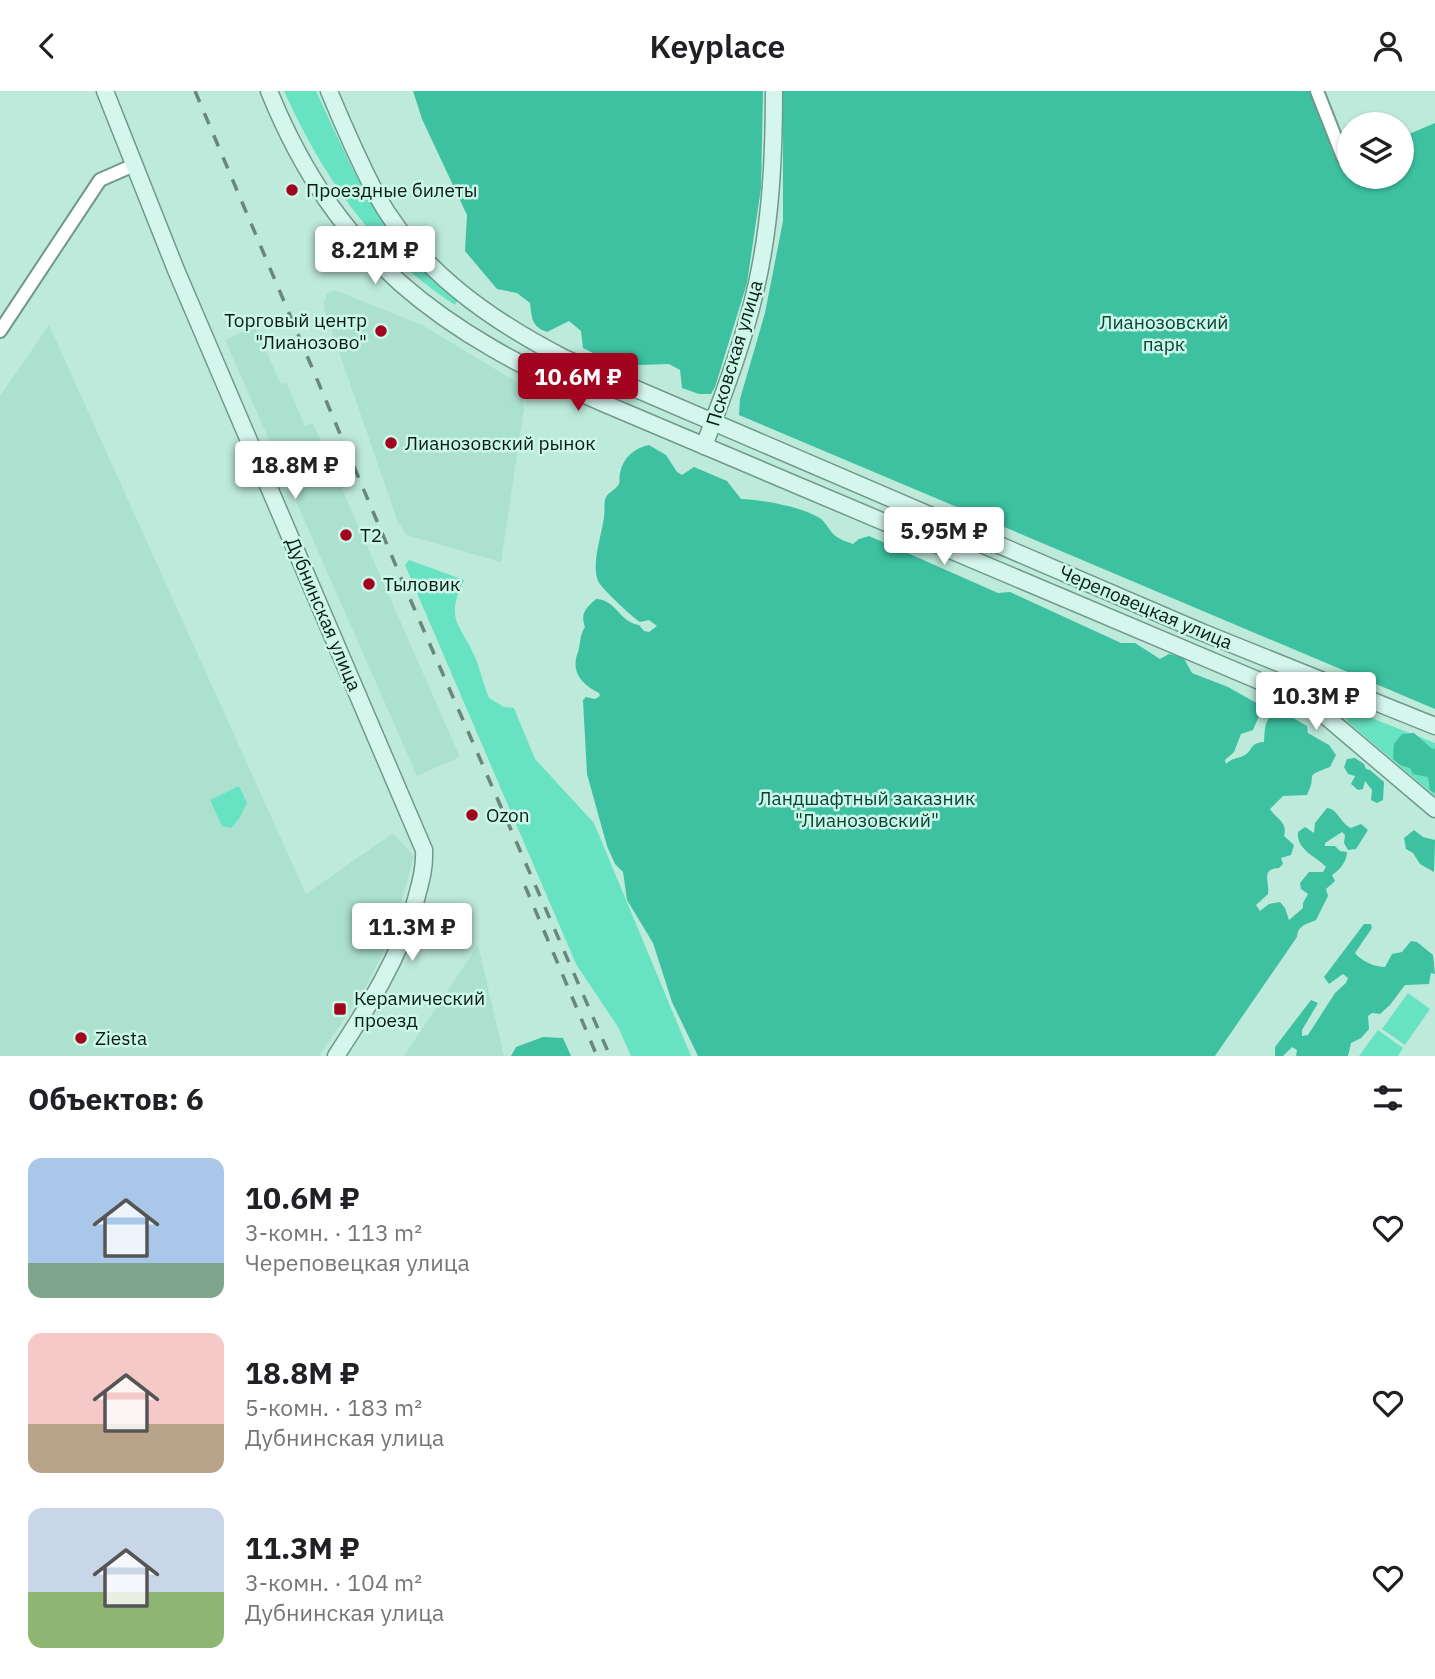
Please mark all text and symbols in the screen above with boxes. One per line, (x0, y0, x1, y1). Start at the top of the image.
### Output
text: Keyplace (650, 25, 785, 67)
icon: back (28, 27, 66, 65)
icon: person (1369, 27, 1407, 65)
map controls (1337, 112, 1414, 189)
button: layers (1337, 112, 1414, 189)
place label: Проездные билеты (306, 178, 478, 202)
marker: Проездные билеты (284, 182, 300, 198)
pin: 8.21M ₽ (310, 227, 440, 286)
text: 8.21M ₽ (331, 234, 419, 264)
street label: Псковская улица (700, 277, 768, 429)
place label: Торговый центр "Лианозово" (224, 308, 367, 354)
park label: Лианозовский парк (1099, 310, 1229, 356)
marker: Торговый центр "Лианозово" (373, 323, 389, 339)
pin: 10.6M ₽ (513, 353, 643, 413)
text: 10.6M ₽ (534, 361, 622, 391)
place label: Лианозовский рынок (405, 431, 596, 455)
marker: Лианозовский рынок (383, 435, 399, 451)
pin: 18.8M ₽ (230, 441, 360, 501)
text: 18.8M ₽ (251, 449, 339, 479)
pin: 5.95M ₽ (879, 507, 1009, 567)
text: 5.95M ₽ (900, 515, 988, 545)
place label: T2 (360, 523, 382, 547)
marker: T2 (338, 527, 354, 543)
street label: Дубнинская улица (281, 534, 367, 694)
street label: Череповецкая улица (1056, 560, 1236, 654)
place label: Тыловик (383, 572, 460, 596)
marker: Тыловик (361, 576, 377, 592)
pin: 10.3M ₽ (1251, 673, 1381, 732)
text: 10.3M ₽ (1272, 680, 1360, 710)
park label: Ландшафтный заказник "Лианозовский" (759, 786, 975, 832)
place label: Ozon (486, 803, 530, 827)
marker: Ozon (464, 807, 480, 823)
pin: 11.3M ₽ (347, 903, 477, 963)
text: 11.3M ₽ (368, 911, 456, 941)
place label: Керамический проезд (354, 986, 485, 1032)
marker: Керамический проезд (332, 1001, 348, 1017)
place label: Ziesta (95, 1026, 147, 1050)
marker: Ziesta (73, 1030, 89, 1046)
text: Объектов: 6 (28, 1079, 204, 1118)
icon: filters (1369, 1079, 1407, 1117)
text: 10.6M ₽ (245, 1178, 360, 1217)
icon: home (84, 1186, 168, 1270)
icon: heart (1369, 1209, 1407, 1247)
text: 3-комн. · 113 m² (245, 1217, 422, 1247)
text: Череповецкая улица (245, 1247, 470, 1277)
text: 18.8M ₽ (245, 1353, 360, 1392)
icon: home (84, 1361, 168, 1445)
icon: heart (1369, 1384, 1407, 1422)
text: 5-комн. · 183 m² (245, 1392, 422, 1422)
text: Дубнинская улица (245, 1422, 444, 1452)
text: 11.3M ₽ (245, 1528, 360, 1567)
icon: home (84, 1536, 168, 1620)
icon: heart (1369, 1559, 1407, 1597)
text: 3-комн. · 104 m² (245, 1567, 422, 1597)
text: Дубнинская улица (245, 1597, 444, 1627)

